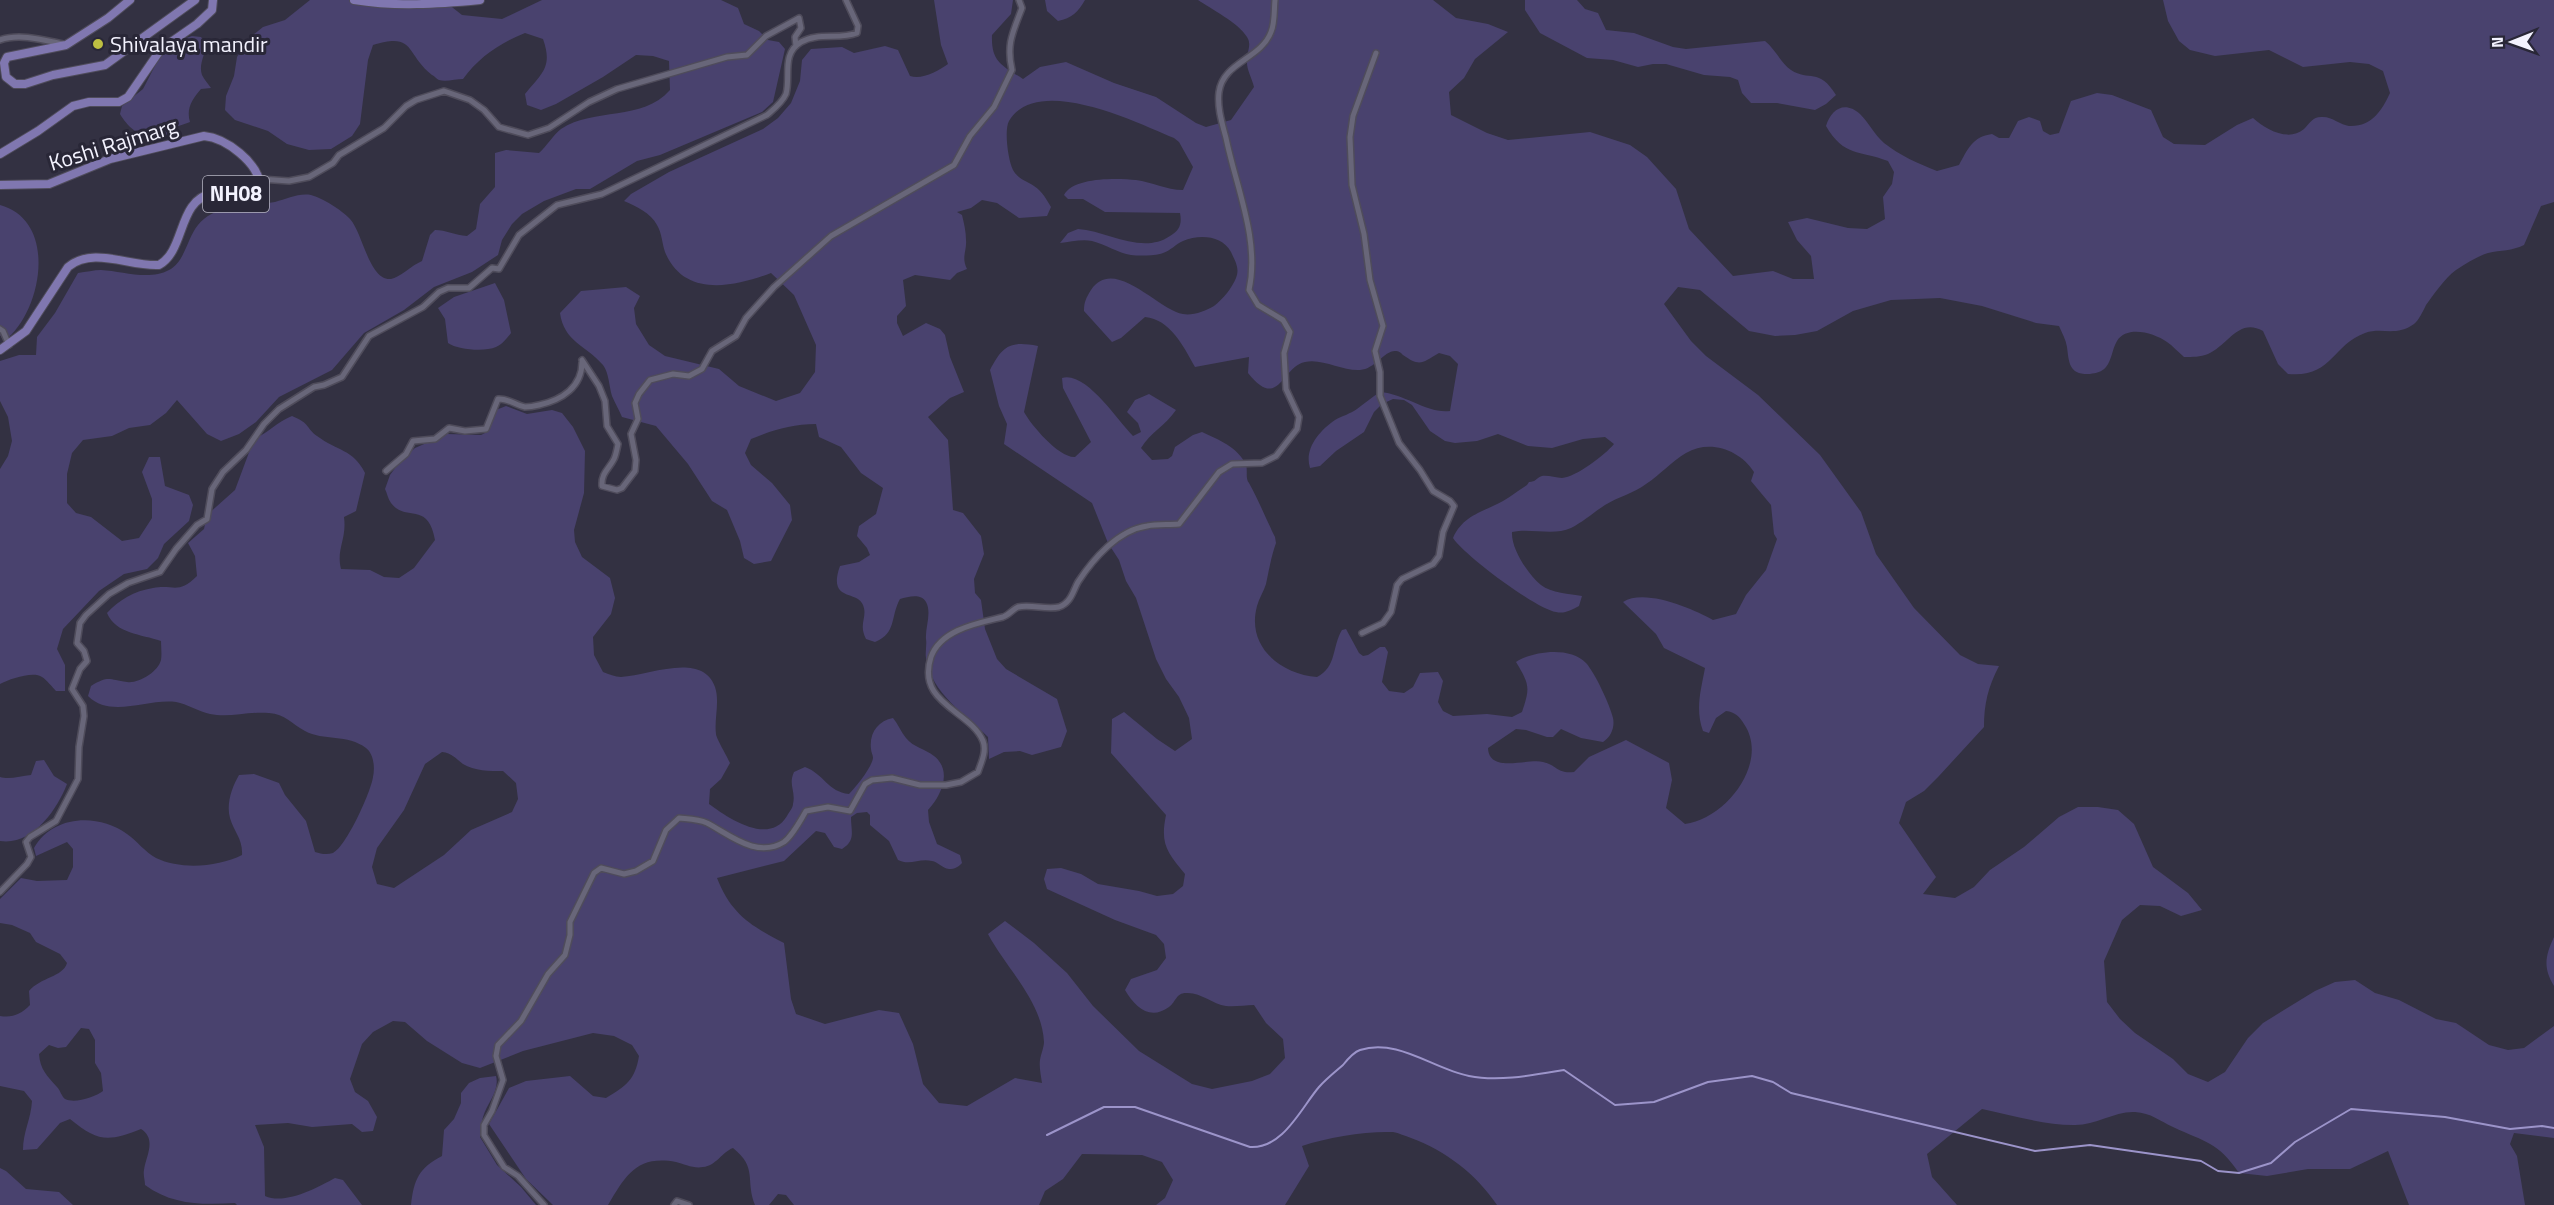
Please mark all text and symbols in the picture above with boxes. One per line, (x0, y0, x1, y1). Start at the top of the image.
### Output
north arrow (2482, 12, 2542, 72)
place label: Shivalaya mandir (110, 27, 268, 61)
marker: Shivalaya mandir (91, 37, 105, 51)
text: N (2485, 37, 2509, 48)
street label: Koshi Rajmarg (44, 108, 182, 180)
road number: NH08 (203, 176, 269, 212)

